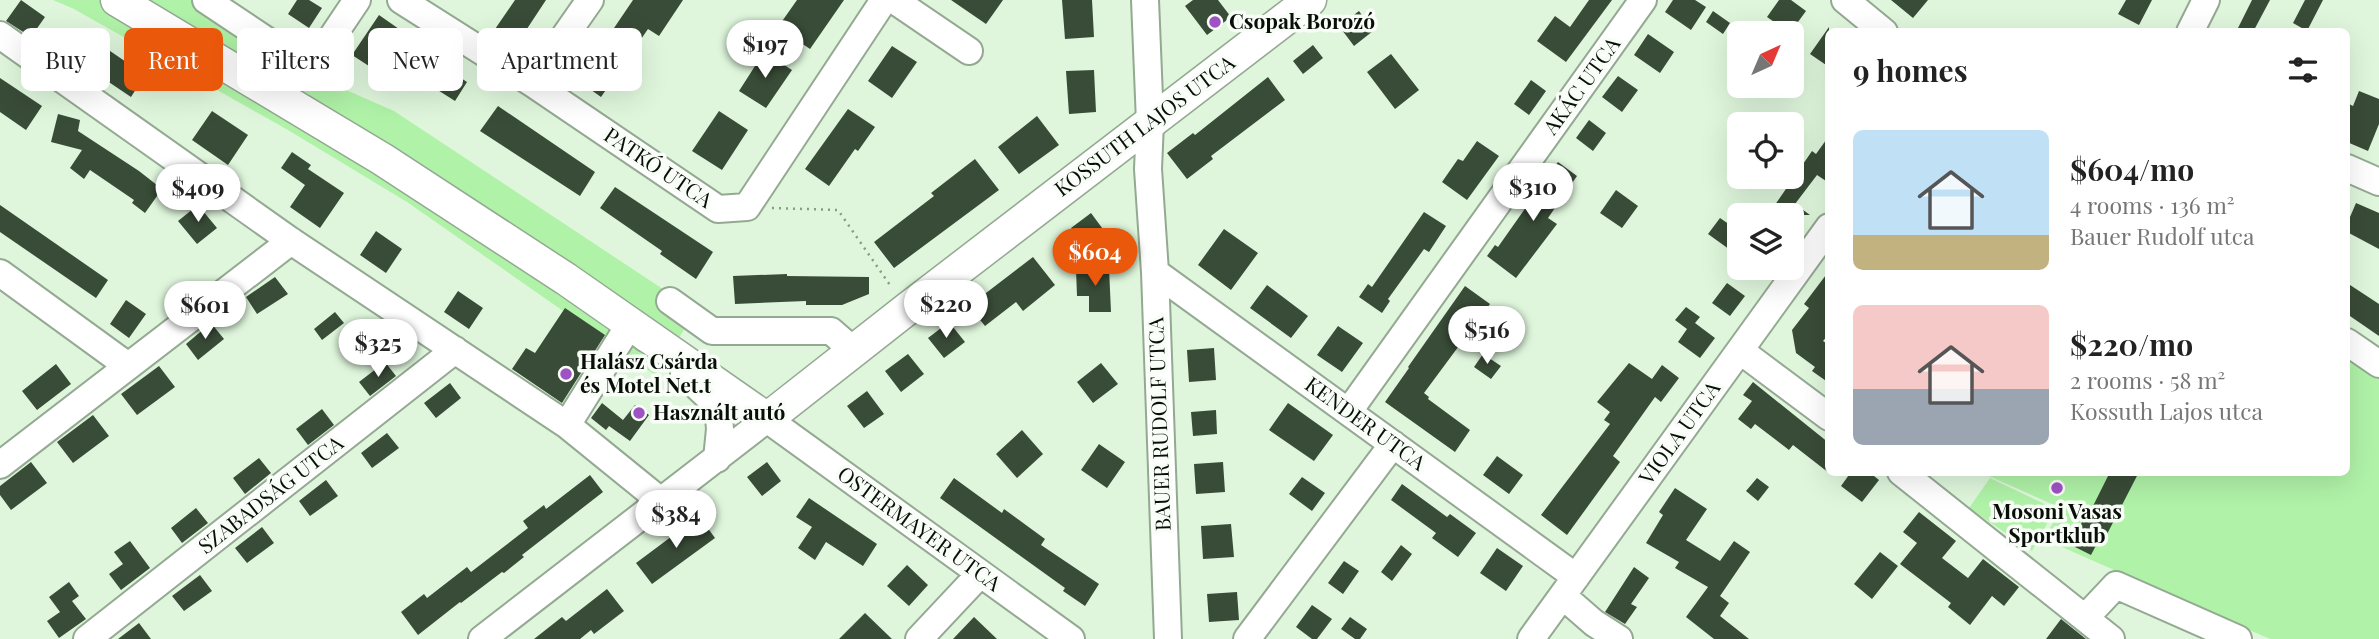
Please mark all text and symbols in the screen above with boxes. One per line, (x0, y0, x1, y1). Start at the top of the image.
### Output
place label: Csopak Borozó (1229, 6, 1375, 34)
marker: Csopak Borozó (1207, 14, 1223, 30)
pin: $197 (724, 20, 806, 80)
north arrow (1727, 21, 1804, 98)
map controls (1727, 21, 1804, 280)
text: $197 (742, 27, 788, 58)
chip: Buy (21, 28, 110, 91)
chip: Rent (124, 28, 223, 91)
chip: Filters (237, 28, 354, 91)
chip: New (368, 28, 463, 91)
chip: Apartment (477, 28, 642, 91)
street label: AKÁC UTCA (1535, 30, 1626, 140)
street label: KOSSUTH LAJOS UTCA (1048, 47, 1240, 201)
text: 9 homes (1853, 50, 1968, 90)
icon: filters (2284, 51, 2322, 89)
button: locate (1727, 112, 1804, 189)
street label: PATKÓ UTCA (599, 120, 719, 213)
text: $604/mo (2070, 149, 2194, 189)
icon: home (1909, 158, 1993, 242)
pin: $409 (157, 164, 239, 224)
pin: $310 (1492, 164, 1574, 223)
text: $310 (1509, 170, 1557, 201)
text: $409 (172, 171, 224, 202)
text: 4 rooms · 136 m² (2070, 189, 2235, 220)
button: layers (1727, 203, 1804, 280)
text: Bauer Rudolf utca (2070, 220, 2254, 251)
pin: $604 (1054, 229, 1136, 288)
text: $604 (1069, 235, 1121, 266)
pin: $220 (905, 280, 987, 340)
pin: $601 (164, 282, 246, 341)
text: $220 (920, 287, 972, 318)
text: $601 (180, 288, 230, 319)
pin: $516 (1446, 306, 1528, 366)
text: $516 (1464, 313, 1510, 344)
street label: BAUER RUDOLF UTCA (1140, 316, 1176, 532)
pin: $325 (337, 320, 419, 379)
text: $220/mo (2070, 324, 2193, 364)
text: $325 (355, 326, 401, 357)
icon: home (1909, 333, 1993, 417)
place label: Halász Csárda és Motel Net.t (580, 346, 718, 398)
text: 2 rooms · 58 m² (2070, 364, 2225, 395)
marker: Halász Csárda és Motel Net.t (558, 366, 574, 382)
street label: KENDER UTCA (1300, 369, 1433, 476)
street label: VIOLA UTCA (1631, 374, 1726, 490)
text: Kossuth Lajos utca (2070, 395, 2263, 426)
place label: Használt autó (653, 397, 786, 425)
marker: Használt autó (631, 405, 647, 421)
street label: SZABADSÁG UTCA (191, 427, 349, 559)
street label: OSTERMAYER UTCA (833, 459, 1008, 597)
marker: Mosoni Vasas Sportklub (2049, 480, 2065, 496)
pin: $384 (635, 490, 717, 550)
place label: Mosoni Vasas Sportklub (1992, 496, 2122, 548)
text: $384 (651, 497, 701, 528)

